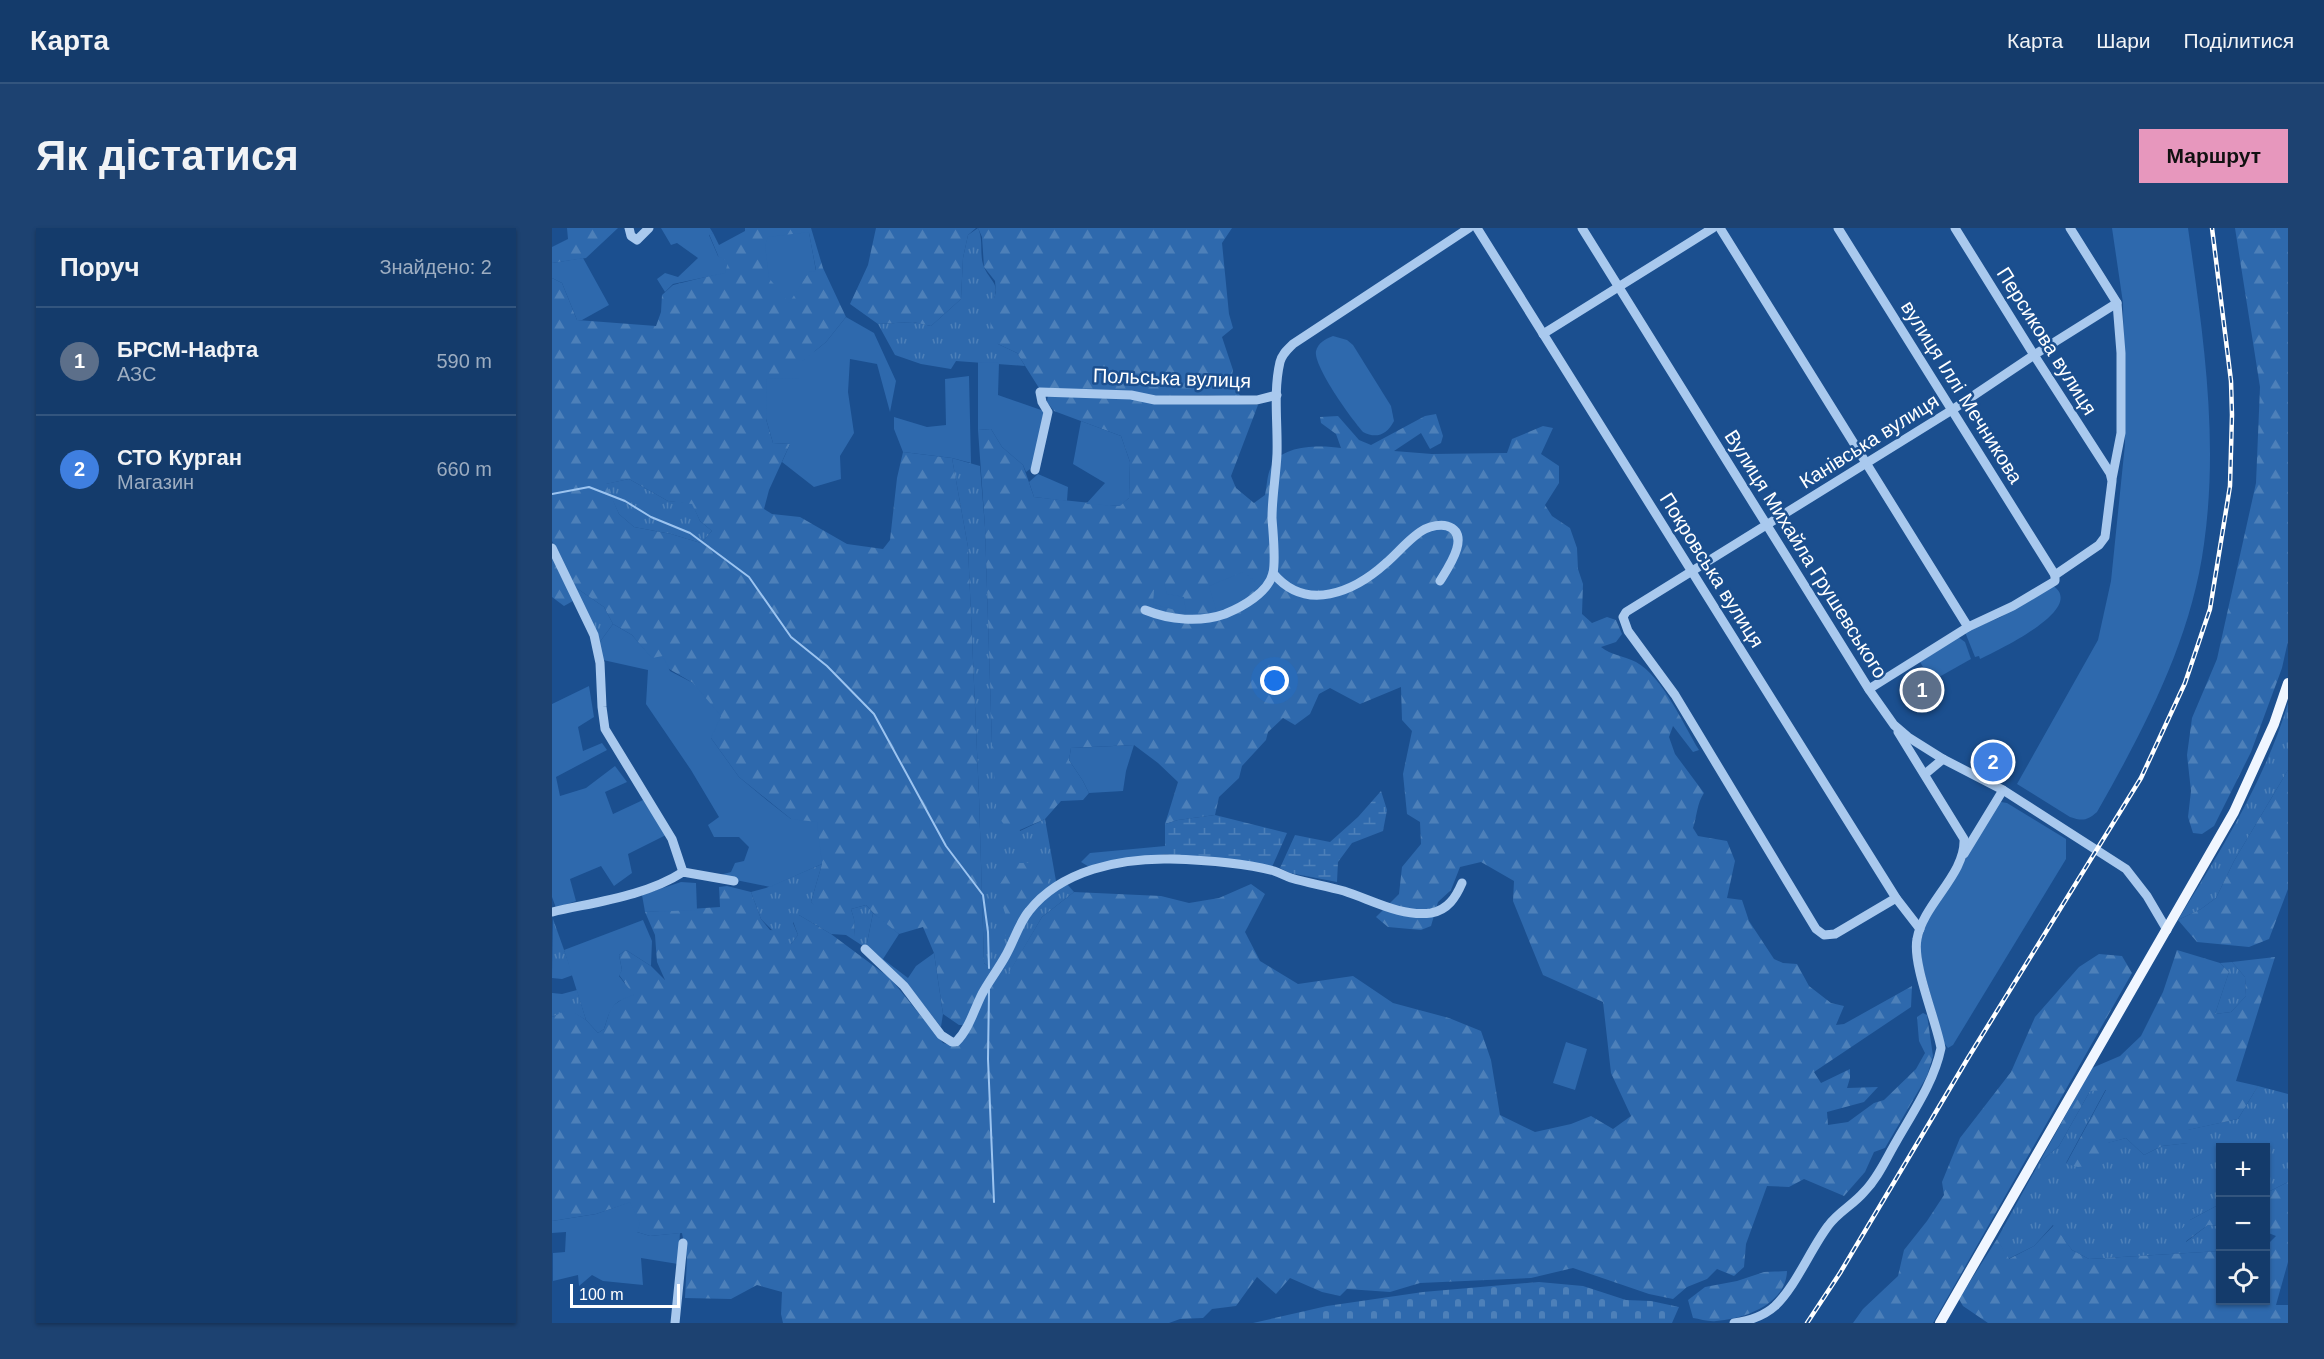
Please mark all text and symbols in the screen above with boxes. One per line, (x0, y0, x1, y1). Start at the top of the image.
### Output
text: Карта (30, 25, 109, 56)
text: Карта (2007, 29, 2063, 52)
text: Шари (2096, 29, 2151, 52)
text: Поділитися (2184, 29, 2294, 52)
button: Маршрут (2139, 129, 2288, 183)
text: Як дістатися (36, 132, 299, 179)
text: Поруч (60, 252, 140, 282)
text: Знайдено: 2 (379, 256, 492, 278)
street label: Персикова вулиця (1993, 263, 2101, 419)
street label: вулиця Іллі Мечникова (1897, 297, 2028, 488)
text: БРСМ-Нафта (117, 337, 258, 362)
text: 1 (74, 350, 85, 372)
text: 590 m (436, 350, 492, 372)
text: АЗС (117, 363, 156, 385)
street label: Польська вулиця (1093, 364, 1251, 392)
street label: Канівська вулиця (1795, 389, 1943, 493)
street label: Вулиця Михайла Грушевського (1720, 426, 1892, 682)
text: СТО Курган (117, 445, 242, 470)
text: 2 (74, 458, 85, 480)
text: 660 m (436, 458, 492, 480)
text: Магазин (117, 471, 194, 493)
street label: Покровська вулиця (1655, 489, 1769, 651)
your location (1260, 666, 1289, 695)
pin: 1 (1902, 668, 1942, 712)
pin: 2 (1974, 740, 2012, 784)
map controls (2216, 1143, 2270, 1305)
button: + (2216, 1143, 2270, 1197)
button: − (2216, 1197, 2270, 1251)
button: locate (2216, 1251, 2270, 1305)
scale bar (570, 1281, 680, 1308)
text: 100 m (579, 1286, 623, 1303)

